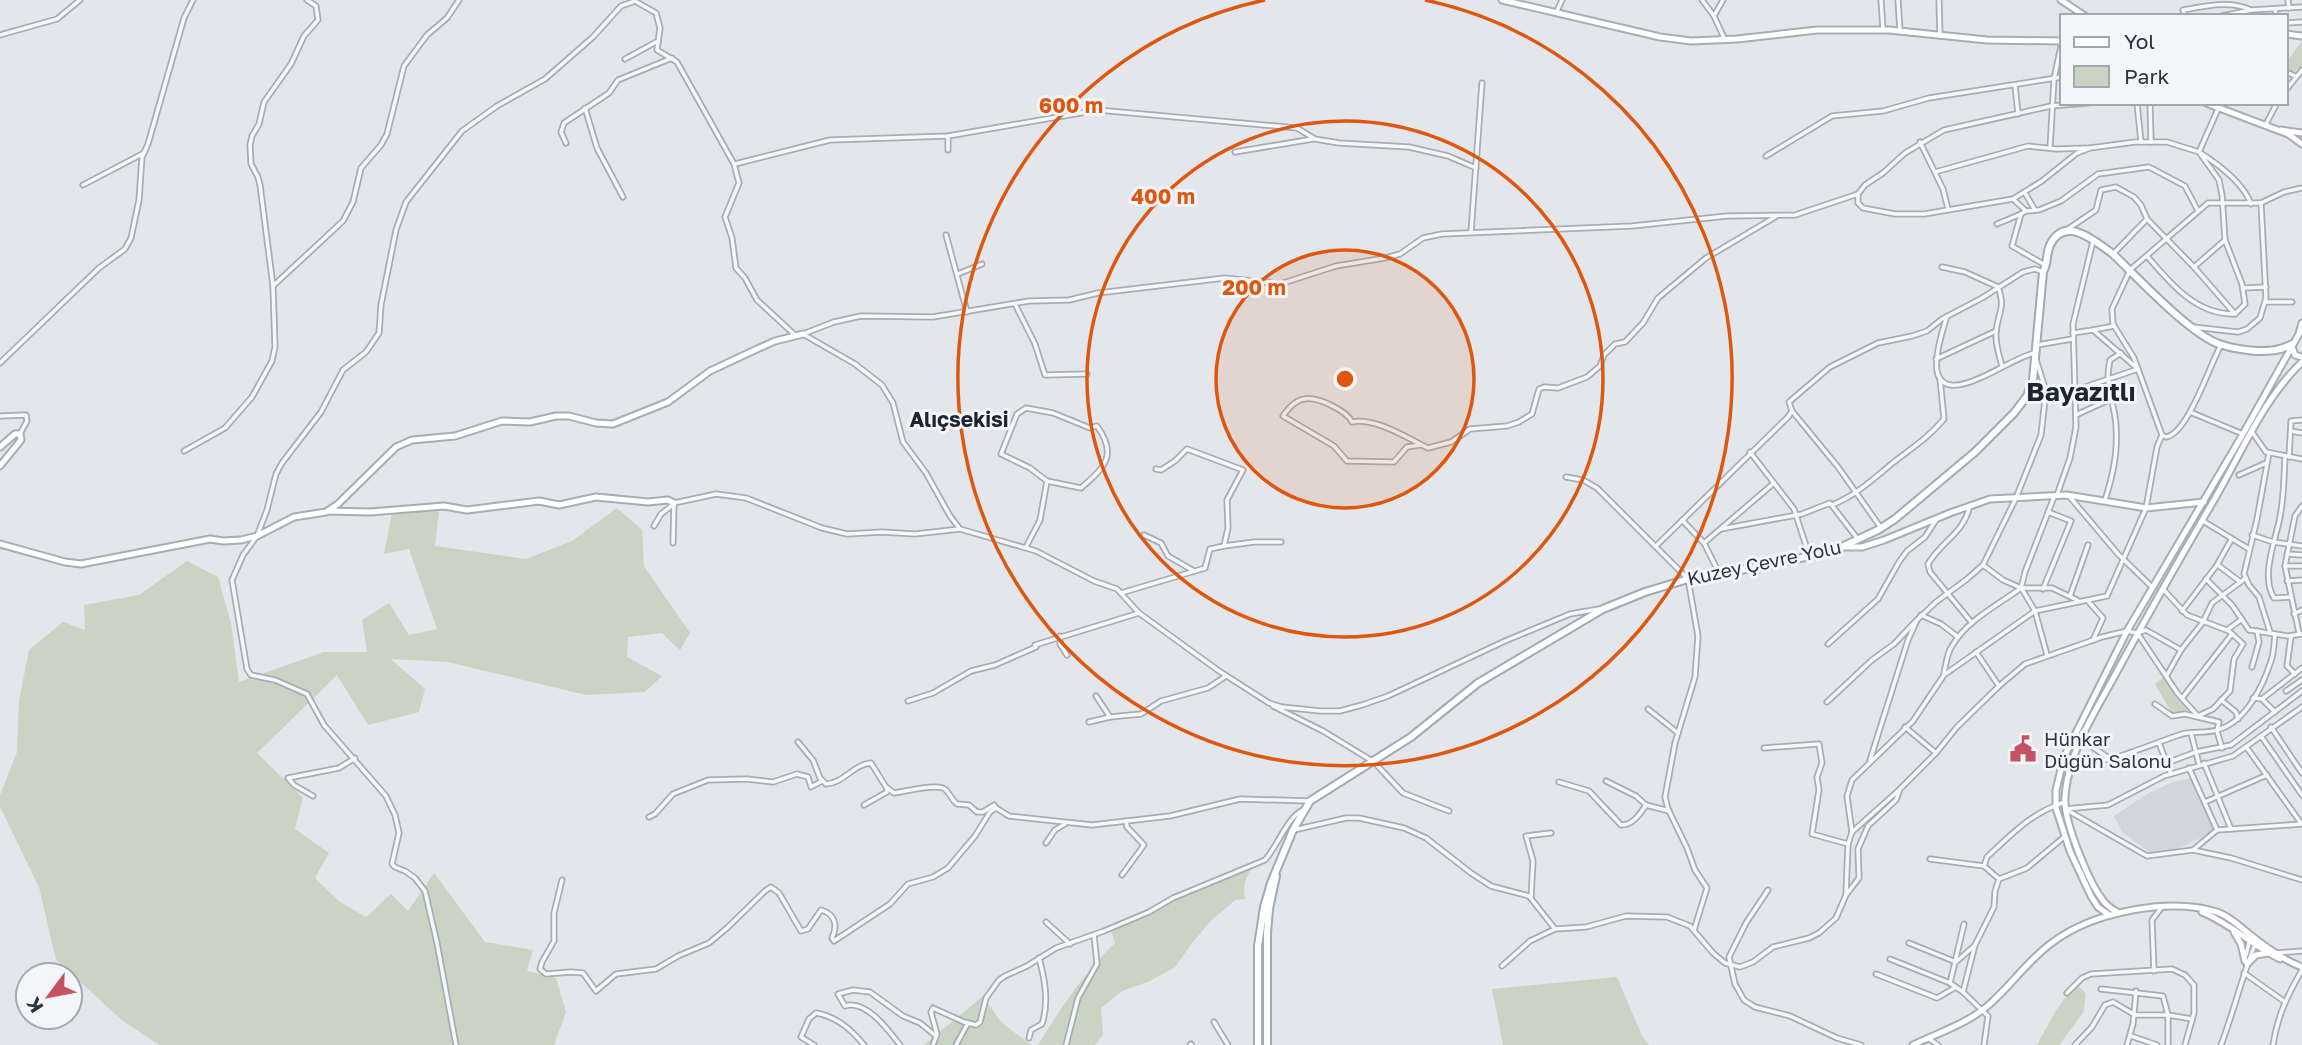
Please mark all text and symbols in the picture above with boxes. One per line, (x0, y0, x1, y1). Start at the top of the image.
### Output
legend (2060, 14, 2288, 105)
text: Yol (2124, 28, 2155, 54)
text: Park (2124, 63, 2170, 89)
text: 600 m (1039, 92, 1103, 118)
text: 400 m (1131, 183, 1195, 209)
text: 200 m (1222, 274, 1286, 300)
centre of rings (1333, 367, 1357, 391)
district label: Bayazıtlı (2026, 376, 2136, 407)
district label: Alıçsekisi (909, 406, 1009, 432)
street label: Kuzey Çevre Yolu (1685, 534, 1843, 590)
place label: Hünkar Düğün Salonu (2044, 727, 2172, 772)
public building icon: Hünkar Düğün Salonu (2008, 734, 2038, 764)
north arrow (14, 961, 84, 1031)
text: K (21, 993, 48, 1017)

